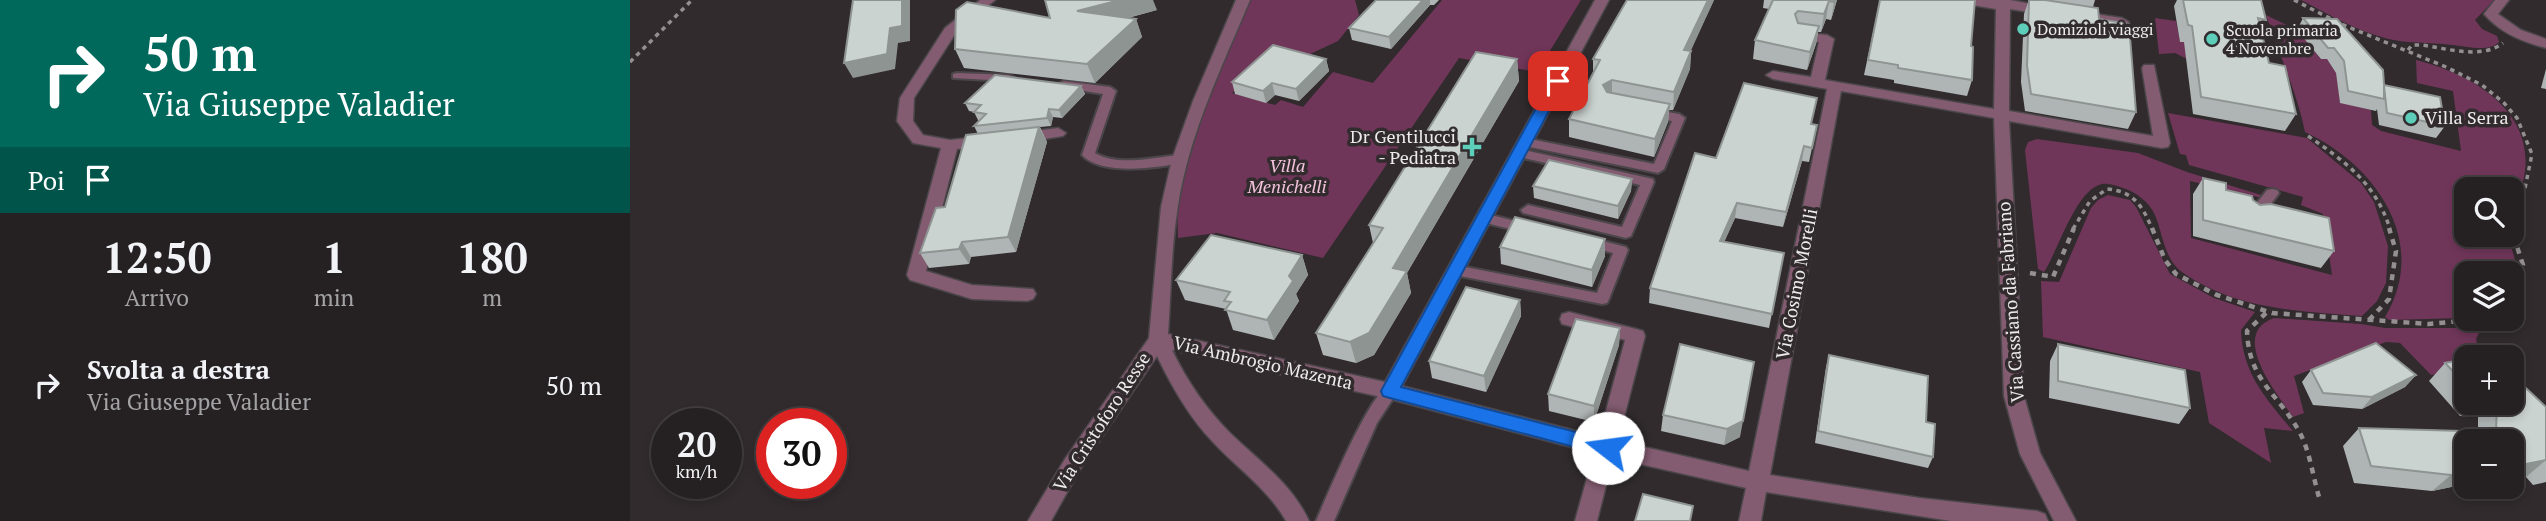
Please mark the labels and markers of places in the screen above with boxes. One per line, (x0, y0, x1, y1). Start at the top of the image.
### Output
place label: Domizioli viaggi (2037, 18, 2154, 40)
place label: Scuola primaria 4 Novembre (2226, 19, 2338, 59)
marker: Domizioli viaggi (2015, 21, 2031, 37)
marker: Scuola primaria 4 Novembre (2204, 31, 2220, 47)
pin (1528, 51, 1588, 111)
place label: Villa Serra (2425, 105, 2509, 129)
marker: Villa Serra (2403, 110, 2419, 126)
place label: Dr Gentilucci - Pediatra (1350, 124, 1456, 169)
marker: Dr Gentilucci - Pediatra (1462, 137, 1482, 157)

